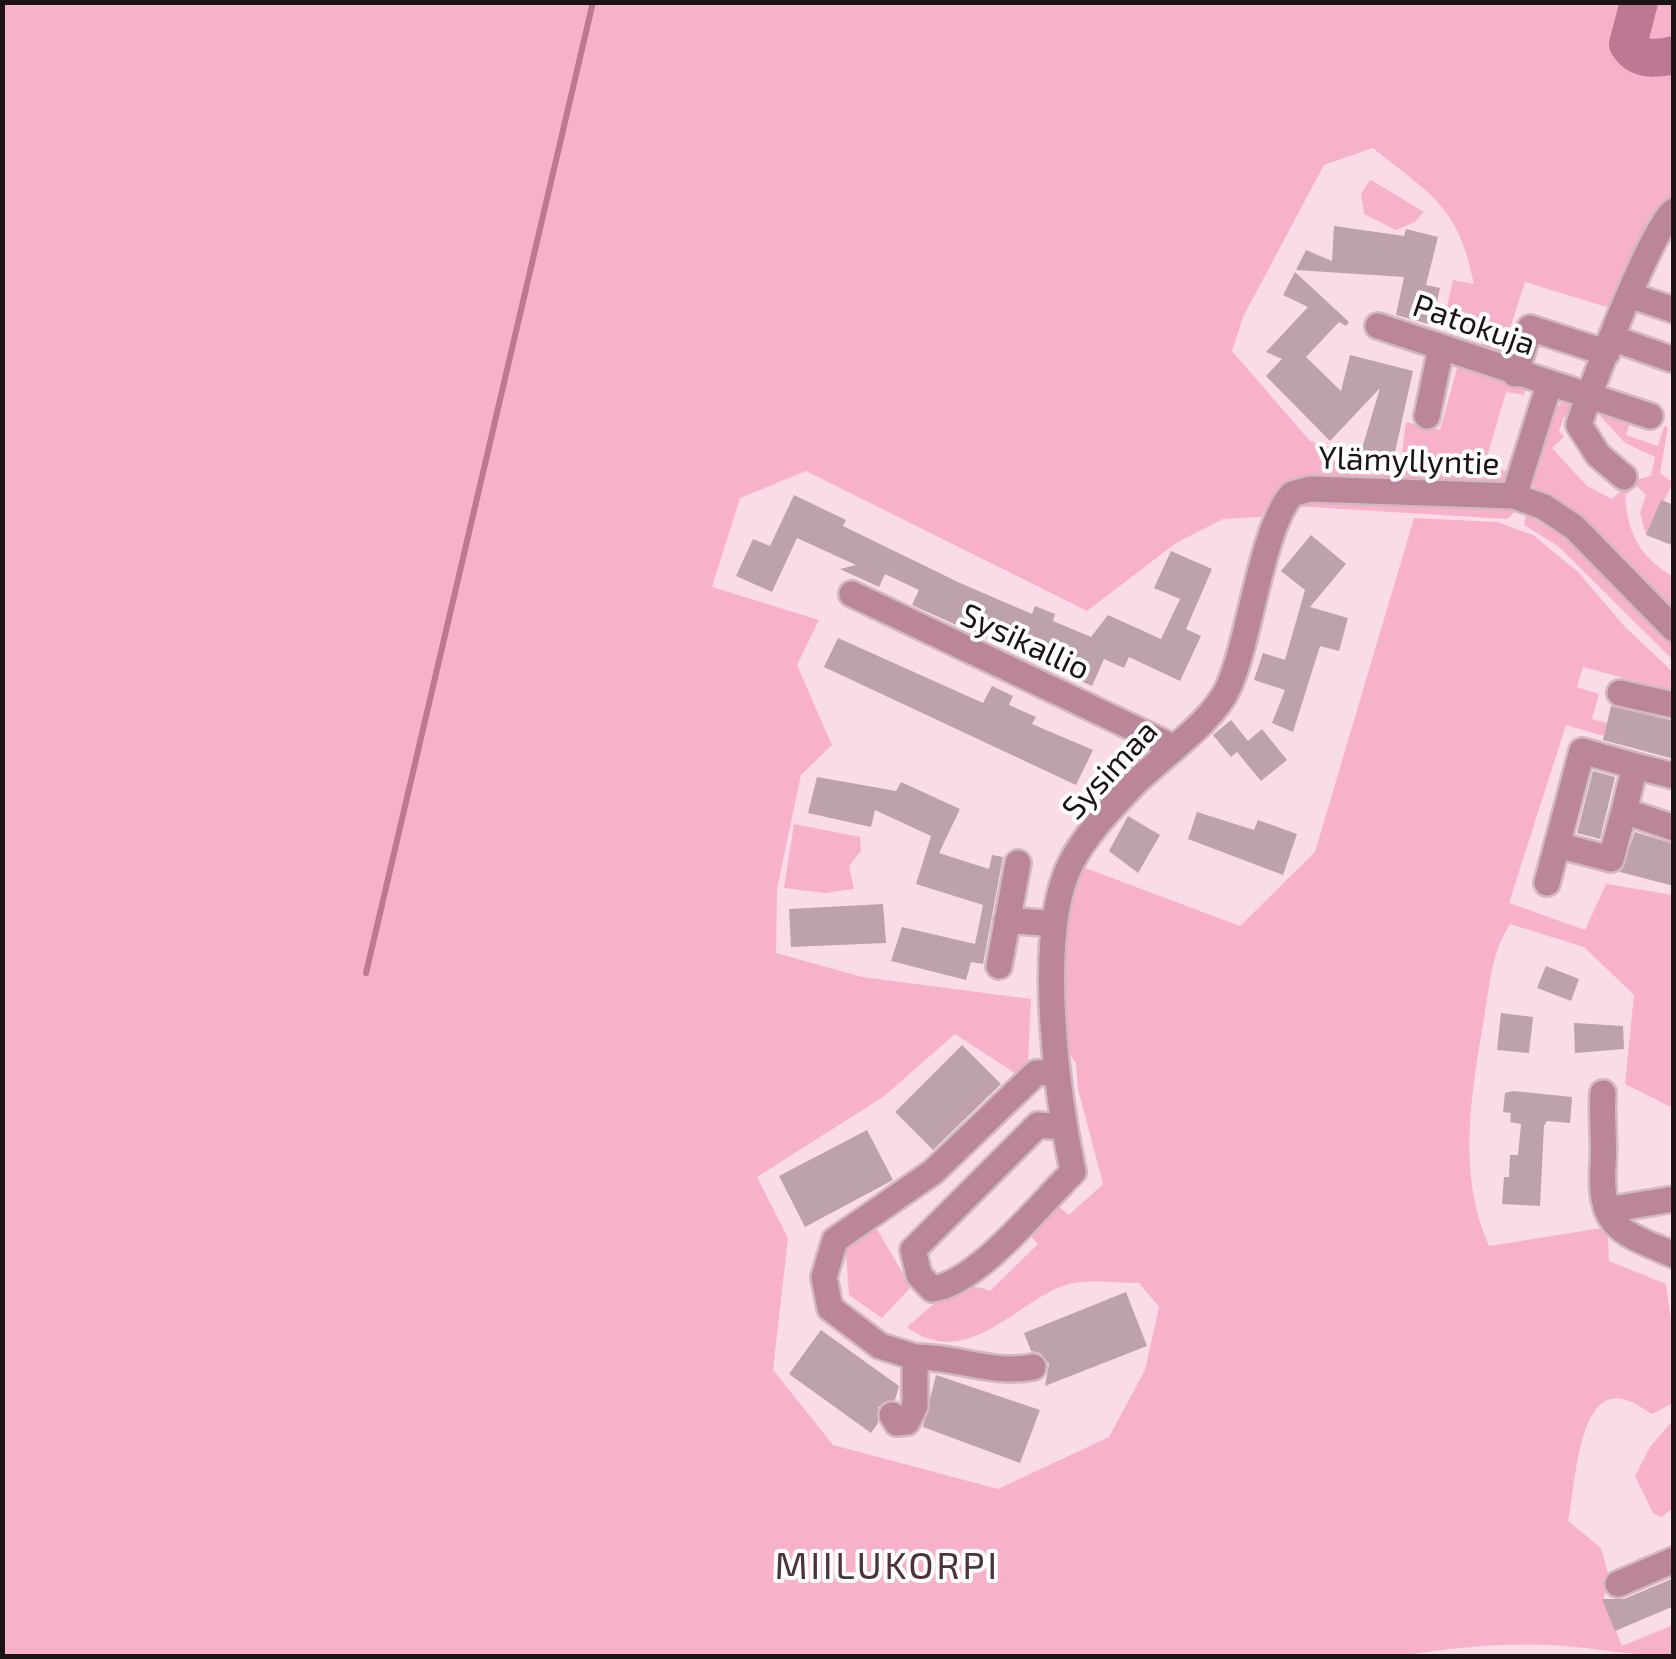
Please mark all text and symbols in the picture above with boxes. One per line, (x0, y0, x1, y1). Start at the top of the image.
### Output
street label: Patokuja (1408, 286, 1540, 364)
street label: Ylämyllyntie (1318, 439, 1500, 483)
street label: Sysikallio (954, 595, 1096, 689)
street label: Sysimaa (1054, 712, 1166, 828)
district label: MIILUKORPI (774, 1543, 1000, 1589)

